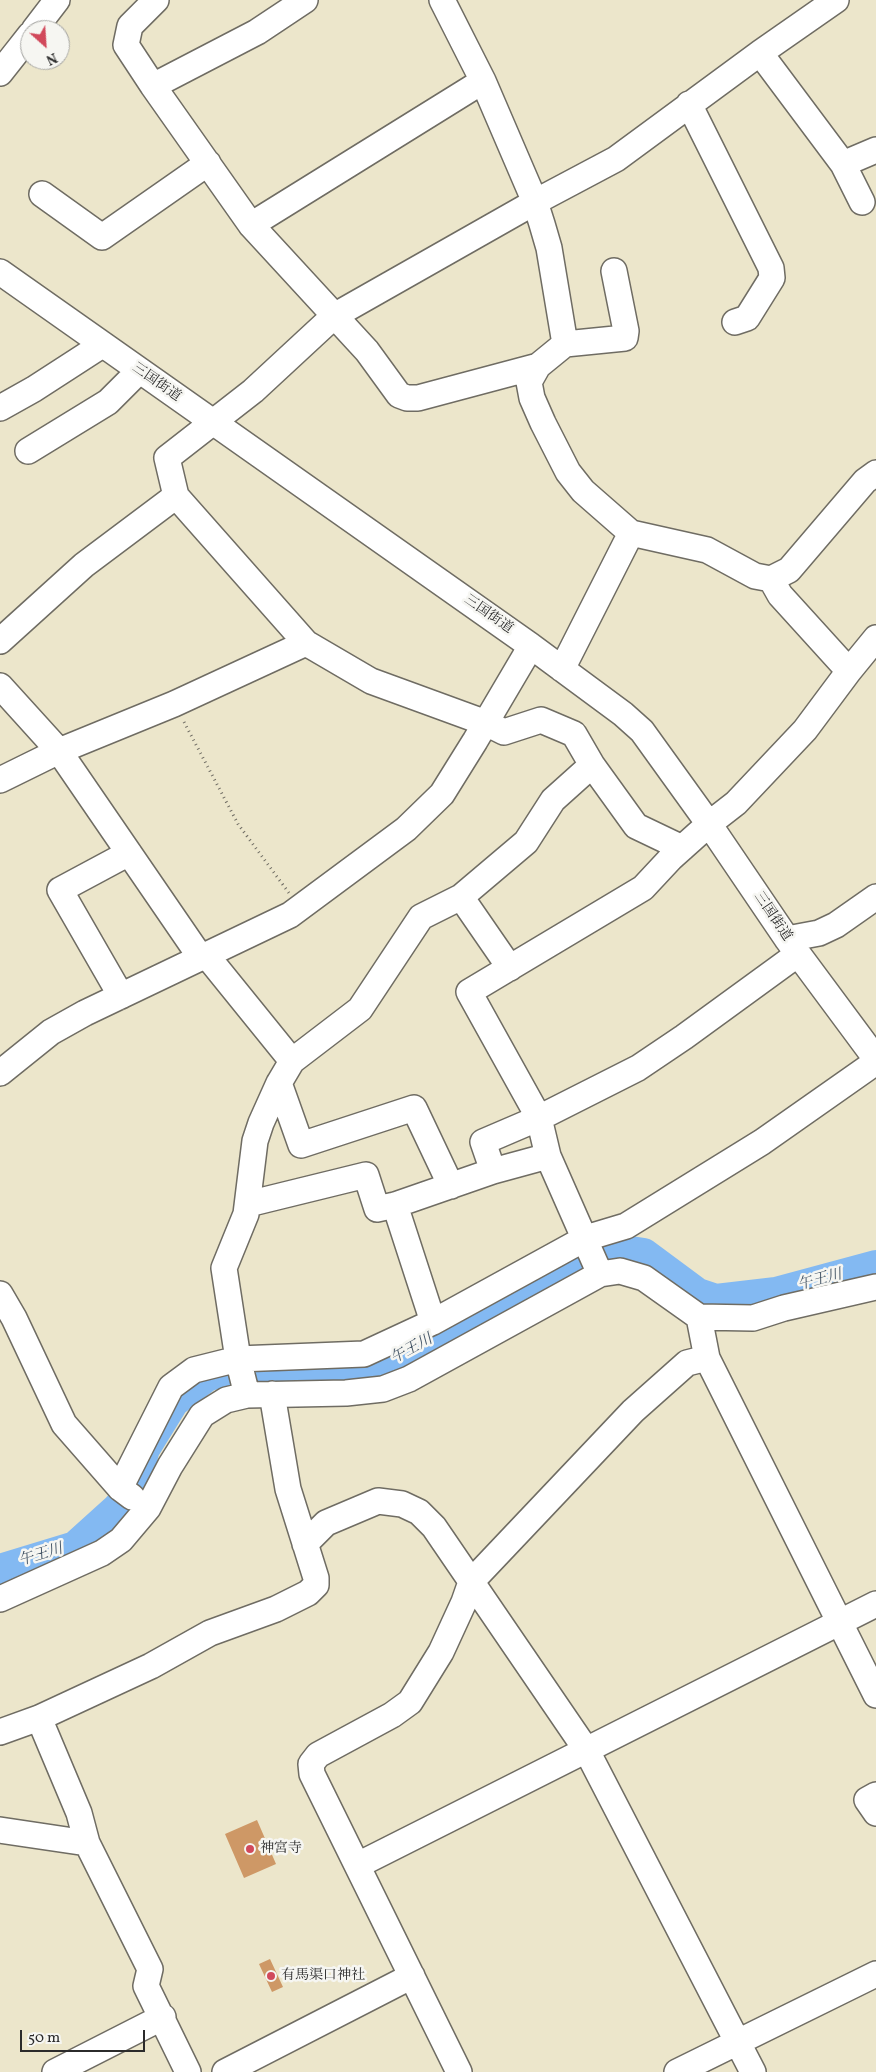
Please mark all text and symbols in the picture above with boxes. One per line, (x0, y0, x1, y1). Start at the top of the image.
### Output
north arrow (20, 20, 70, 70)
text: N (43, 47, 60, 69)
street label: 三国街道 (128, 360, 184, 406)
street label: 三国街道 (460, 592, 516, 638)
street label: 三国街道 (749, 889, 795, 945)
water label: 午王川 (796, 1266, 844, 1296)
water label: 午王川 (388, 1331, 436, 1369)
water label: 午王川 (17, 1541, 65, 1571)
place label: 神宮寺 (260, 1841, 302, 1857)
marker: 神宮寺 (244, 1843, 256, 1855)
place label: 有馬渠口神社 (281, 1968, 365, 1984)
marker: 有馬渠口神社 (265, 1970, 277, 1982)
scale bar (22, 2020, 148, 2052)
text: 50 m (28, 2028, 60, 2049)

